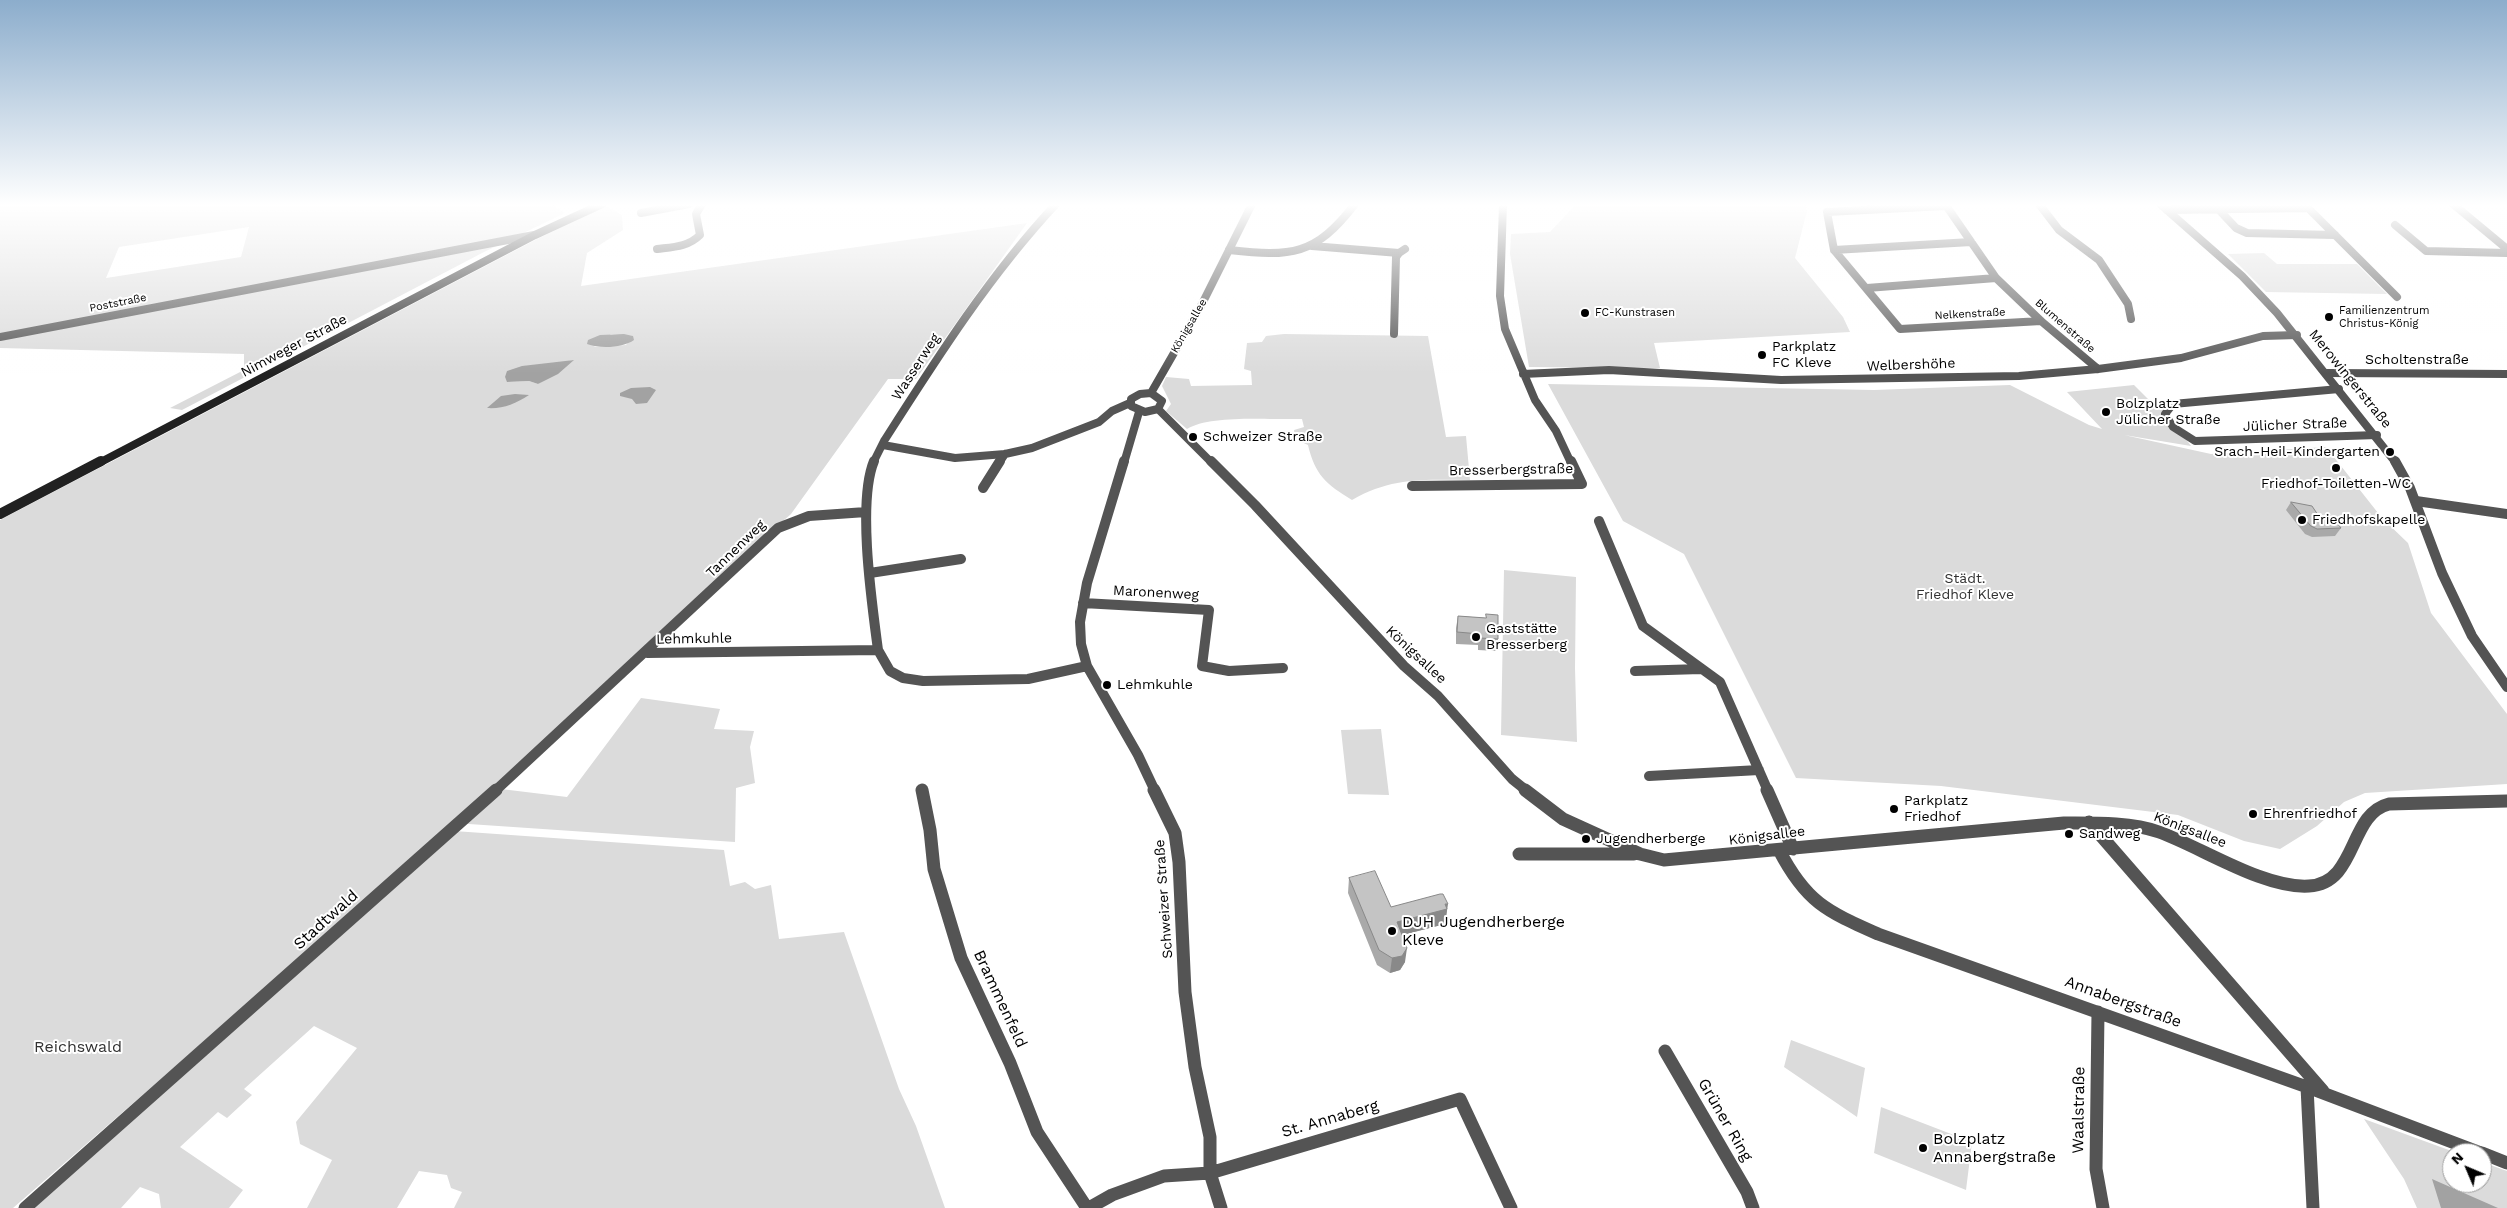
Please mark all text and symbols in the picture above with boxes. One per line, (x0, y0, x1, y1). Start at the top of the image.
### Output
street label: Poststraße (88, 291, 148, 315)
street label: Blumenstraße (2032, 296, 2098, 356)
street label: Königsallee (1168, 297, 1210, 355)
place label: Familienzentrum Christus-König (2339, 304, 2429, 330)
place label: FC-Kunstrasen (1595, 306, 1675, 320)
street label: Nelkenstraße (1934, 306, 2006, 322)
marker: FC-Kunstrasen (1579, 307, 1591, 319)
street label: Nimweger Straße (238, 311, 350, 381)
marker: Familienzentrum Christus-König (2323, 311, 2335, 323)
street label: Merowingerstraße (2305, 326, 2395, 432)
street label: Wasserweg (888, 330, 944, 404)
place label: Parkplatz FC Kleve (1772, 339, 1836, 372)
marker: Parkplatz FC Kleve (1756, 349, 1768, 361)
street label: Scholtenstraße (2365, 352, 2469, 368)
street label: Welbershöhe (1866, 355, 1956, 375)
place label: Bolzplatz Jülicher Straße (2116, 396, 2221, 428)
marker: Bolzplatz Jülicher Straße (2100, 406, 2112, 418)
street label: Jülicher Straße (2242, 415, 2348, 435)
place label: Schweizer Straße (1203, 429, 1323, 445)
marker: Schweizer Straße (1187, 431, 1199, 443)
place label: Srach-Heil-Kindergarten (2214, 444, 2380, 460)
marker: Srach-Heil-Kindergarten (2384, 446, 2396, 458)
street label: Bresserbergstraße (1449, 461, 1573, 479)
marker: Friedhof-Toiletten-WC (2330, 462, 2342, 474)
place label: Friedhof-Toiletten-WC (2261, 476, 2411, 492)
place label: Friedhofskapelle (2312, 512, 2425, 528)
marker: Friedhofskapelle (2296, 514, 2308, 526)
street label: Tannenweg (703, 517, 769, 581)
park label: Städt. Friedhof Kleve (1916, 571, 2014, 604)
street label: Maronenweg (1113, 582, 1199, 604)
place label: Gaststätte Bresserberg (1486, 621, 1567, 654)
street label: Königsallee (1382, 623, 1450, 687)
street label: Lehmkuhle (656, 630, 732, 648)
marker: Gaststätte Bresserberg (1470, 631, 1482, 643)
place label: Lehmkuhle (1117, 677, 1193, 693)
marker: Lehmkuhle (1101, 679, 1113, 691)
place label: Parkplatz Friedhof (1904, 793, 1968, 826)
marker: Parkplatz Friedhof (1888, 803, 1900, 815)
place label: Ehrenfriedhof (2263, 806, 2357, 822)
street label: Königsallee (2151, 808, 2229, 852)
marker: Ehrenfriedhof (2247, 808, 2259, 820)
street label: Königsallee (1728, 823, 1806, 849)
place label: Sandweg (2079, 826, 2140, 842)
marker: Sandweg (2063, 828, 2075, 840)
place label: Jugendherberge (1596, 831, 1706, 847)
marker: Jugendherberge (1580, 833, 1592, 845)
street label: Schweizer Straße (1151, 839, 1177, 959)
street label: Stadtwald (290, 886, 362, 954)
place label: DJH Jugendherberge Kleve (1402, 912, 1565, 950)
marker: DJH Jugendherberge Kleve (1386, 925, 1398, 937)
street label: Brammenfeld (969, 947, 1031, 1051)
street label: Annabergstraße (2062, 972, 2184, 1032)
park label: Reichswald (34, 1037, 122, 1057)
street label: Waalstraße (2069, 1066, 2089, 1154)
street label: Grüner Ring (1694, 1075, 1756, 1165)
street label: St. Annaberg (1279, 1096, 1381, 1142)
place label: Bolzplatz Annabergstraße (1933, 1129, 2056, 1167)
marker: Bolzplatz Annabergstraße (1917, 1142, 1929, 1154)
north arrow (2442, 1143, 2492, 1193)
text: N (2448, 1149, 2466, 1167)

